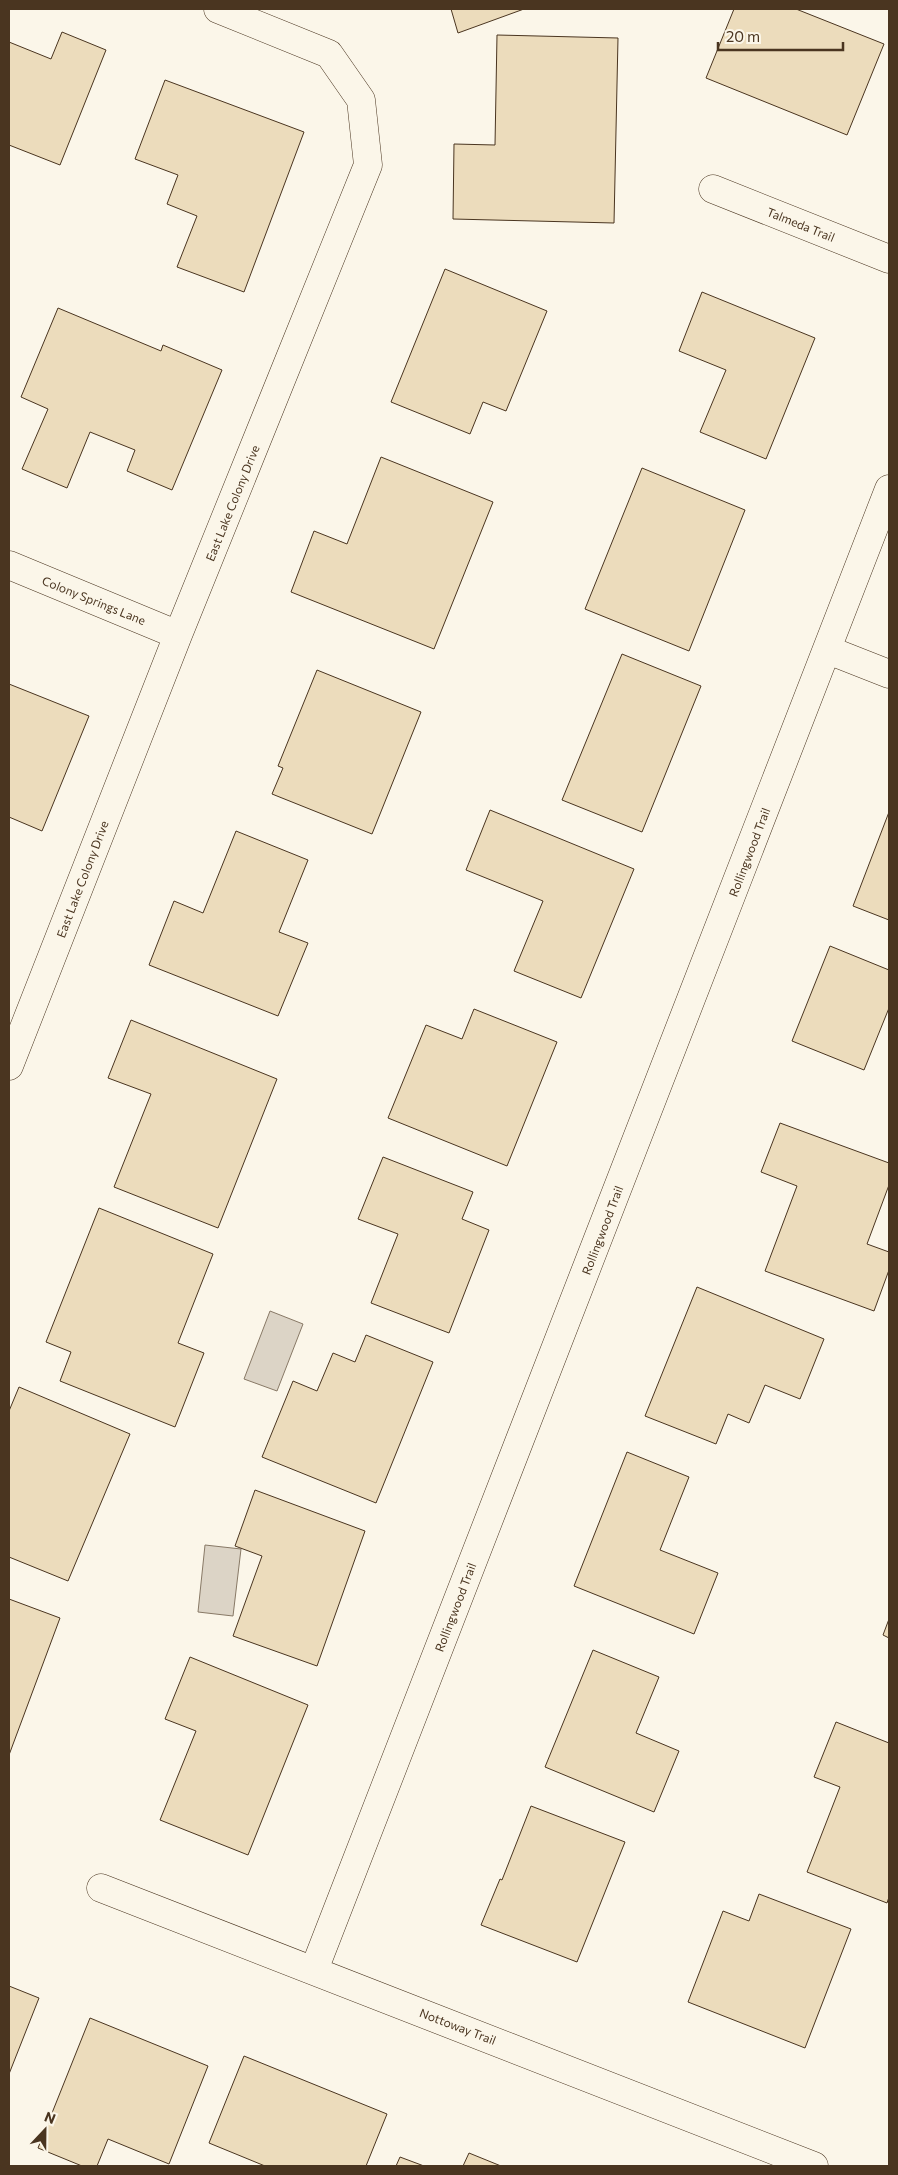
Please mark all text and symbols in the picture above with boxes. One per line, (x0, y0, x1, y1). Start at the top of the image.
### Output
scale bar (718, 20, 843, 52)
text: 20 m (726, 27, 760, 45)
street label: Talmeda Trail (765, 204, 837, 244)
street label: East Lake Colony Drive (202, 443, 262, 563)
street label: Colony Springs Lane (40, 573, 148, 627)
street label: Rollingwood Trail (726, 806, 772, 898)
street label: East Lake Colony Drive (53, 819, 111, 939)
street label: Rollingwood Trail (579, 1184, 625, 1276)
street label: Rollingwood Trail (432, 1561, 478, 1653)
street label: Nottoway Trail (418, 2005, 498, 2047)
north arrow (20, 2105, 70, 2155)
text: N (42, 2108, 58, 2127)

